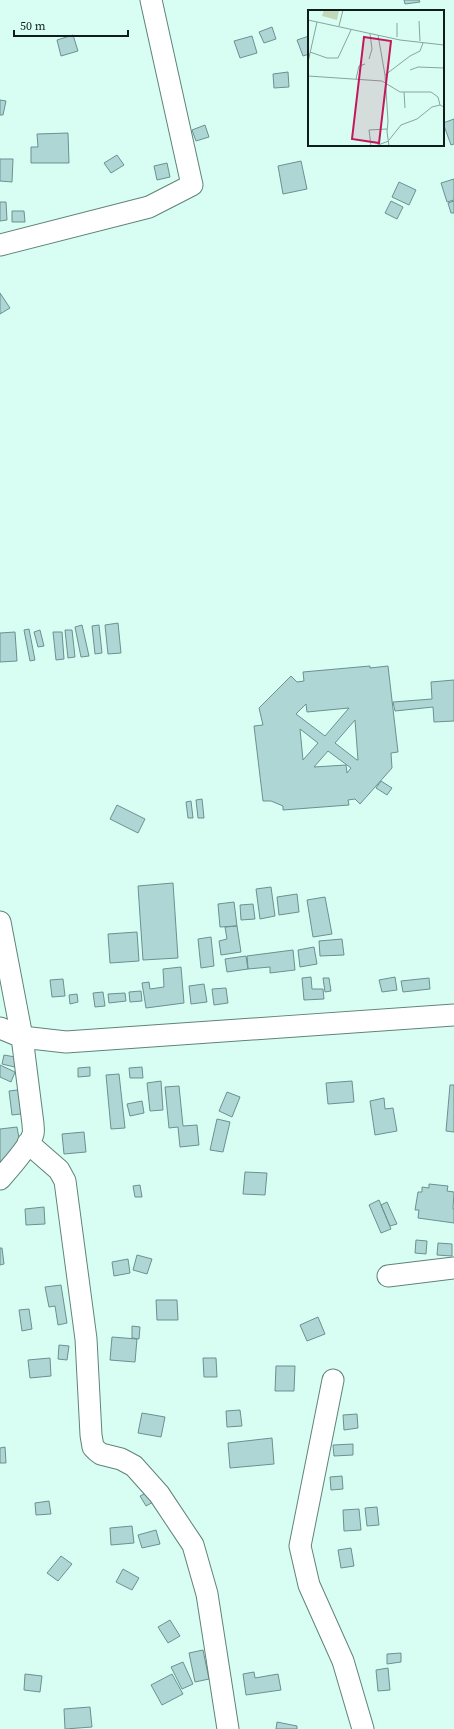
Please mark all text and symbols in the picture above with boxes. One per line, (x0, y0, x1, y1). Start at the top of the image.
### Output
inset map (308, 10, 444, 146)
scale bar (14, 12, 128, 38)
text: 50 m (20, 18, 46, 34)

